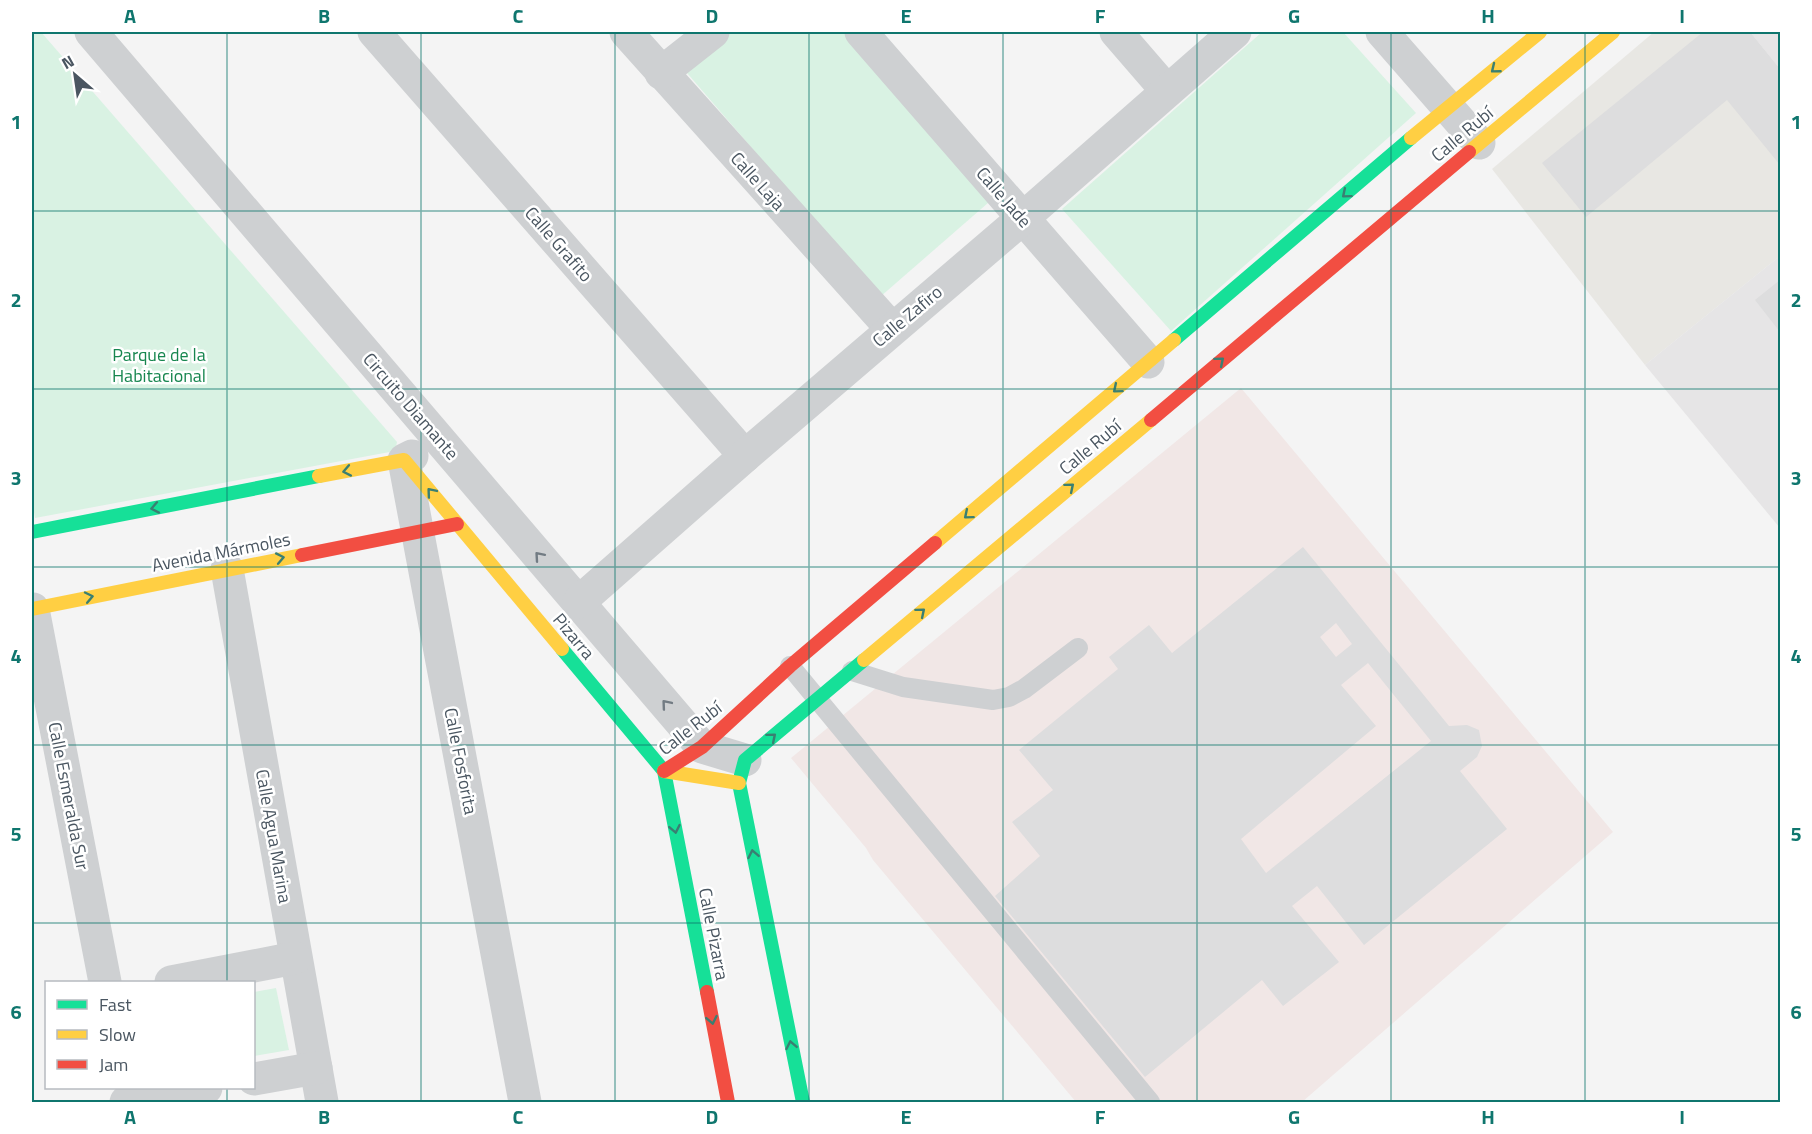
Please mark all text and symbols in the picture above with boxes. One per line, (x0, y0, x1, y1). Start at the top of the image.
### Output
text: A (124, 0, 136, 31)
text: B (318, 0, 330, 31)
text: C (513, 0, 524, 31)
text: D (706, 0, 718, 31)
text: E (900, 0, 912, 31)
text: F (1095, 0, 1106, 31)
text: G (1288, 0, 1300, 31)
text: H (1481, 0, 1495, 31)
text: I (1679, 0, 1685, 31)
north arrow (45, 45, 105, 105)
text: N (57, 49, 78, 75)
one-way arrow (1491, 61, 1502, 72)
street label: Calle Rubí (1425, 98, 1501, 168)
text: 1 (10, 106, 22, 137)
text: 1 (1790, 106, 1802, 137)
street label: Calle Laja (724, 146, 792, 216)
street label: Calle Jade (970, 161, 1038, 233)
one-way arrow (1342, 187, 1353, 198)
street label: Calle Grafito (519, 200, 599, 288)
street label: Calle Zafiro (866, 279, 948, 353)
text: 2 (10, 284, 22, 315)
text: 2 (1790, 284, 1802, 315)
park label: Parque de la Habitacional (112, 341, 206, 389)
street label: Circuito Diamante (357, 346, 465, 466)
one-way arrow (1213, 357, 1224, 368)
one-way arrow (1113, 381, 1124, 392)
street label: Calle Rubí (1053, 411, 1129, 481)
text: 3 (10, 462, 22, 493)
text: 3 (1790, 462, 1802, 493)
one-way arrow (342, 464, 352, 477)
one-way arrow (1063, 483, 1074, 494)
one-way arrow (427, 488, 438, 499)
one-way arrow (151, 501, 161, 514)
one-way arrow (964, 508, 975, 519)
street label: Avenida Mármoles (149, 525, 293, 579)
one-way arrow (275, 552, 285, 565)
one-way arrow (535, 552, 546, 563)
one-way arrow (84, 591, 94, 604)
street label: Pizarra (547, 607, 601, 665)
one-way arrow (914, 608, 925, 619)
text: 4 (10, 640, 22, 671)
text: 4 (1790, 640, 1802, 671)
street label: Calle Rubí (652, 693, 729, 761)
one-way arrow (662, 700, 673, 711)
street label: Calle Fosforita (437, 705, 485, 817)
street label: Calle Esmeralda Sur (41, 720, 97, 872)
one-way arrow (765, 734, 776, 745)
street label: Calle Agua Marina (249, 767, 299, 905)
text: 5 (10, 818, 22, 849)
text: 5 (1790, 818, 1802, 849)
one-way arrow (668, 824, 681, 834)
one-way arrow (747, 849, 760, 859)
street label: Calle Pizarra (692, 886, 736, 982)
legend (45, 981, 255, 1089)
text: Fast (99, 991, 132, 1018)
text: 6 (10, 996, 22, 1027)
text: 6 (1790, 996, 1802, 1027)
one-way arrow (705, 1015, 718, 1025)
text: Slow (99, 1021, 136, 1048)
one-way arrow (785, 1040, 798, 1050)
text: Jam (99, 1051, 128, 1078)
text: A (124, 1101, 136, 1132)
text: B (318, 1101, 330, 1132)
text: C (513, 1101, 524, 1132)
text: D (706, 1101, 718, 1132)
text: E (900, 1101, 912, 1132)
text: F (1095, 1101, 1106, 1132)
text: G (1288, 1101, 1300, 1132)
text: H (1481, 1101, 1495, 1132)
text: I (1679, 1101, 1685, 1132)

